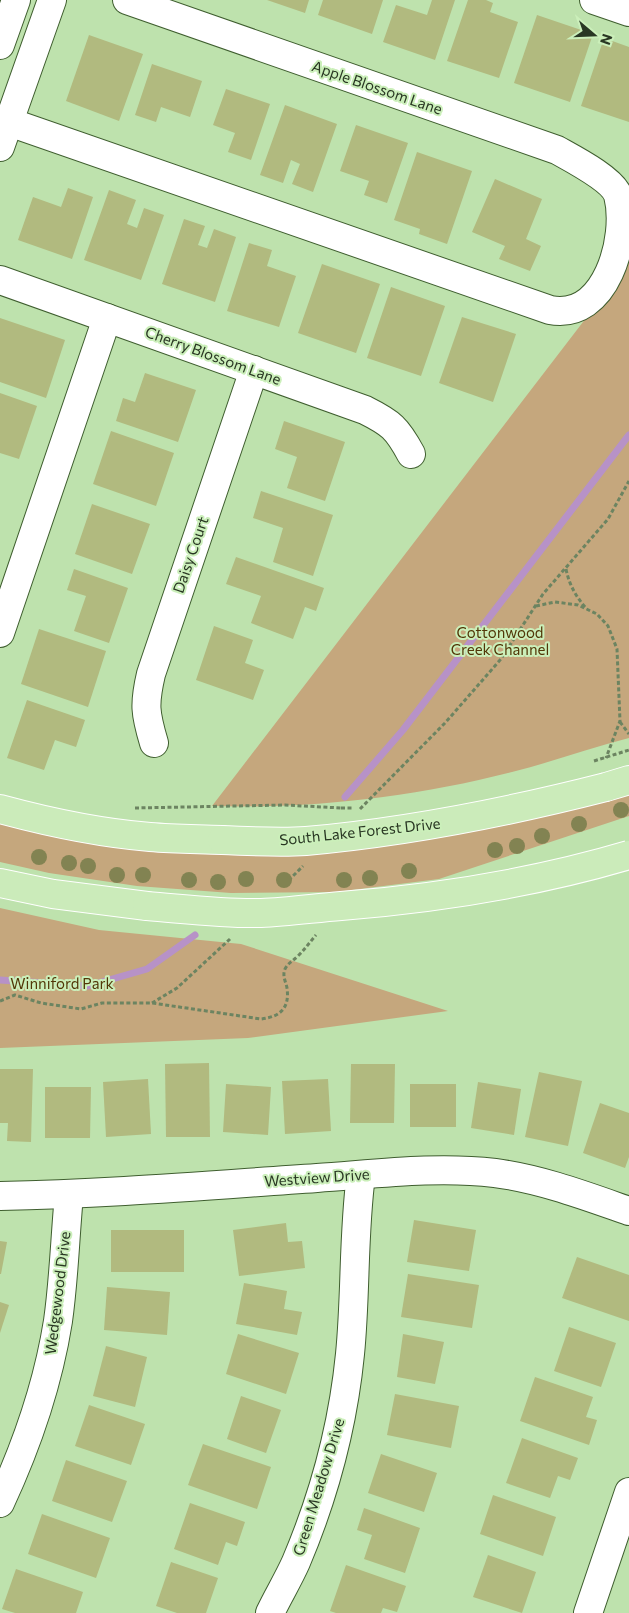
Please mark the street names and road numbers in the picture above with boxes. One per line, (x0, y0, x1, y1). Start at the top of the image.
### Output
street label: Apple Blossom Lane (310, 56, 445, 118)
street label: Cherry Blossom Lane (143, 322, 284, 388)
street label: Daisy Court (169, 514, 212, 595)
street label: South Lake Forest Drive (279, 814, 441, 848)
street label: Westview Drive (264, 1164, 370, 1190)
street label: Wedgewood Drive (41, 1230, 74, 1355)
street label: Green Meadow Drive (289, 1416, 348, 1558)

